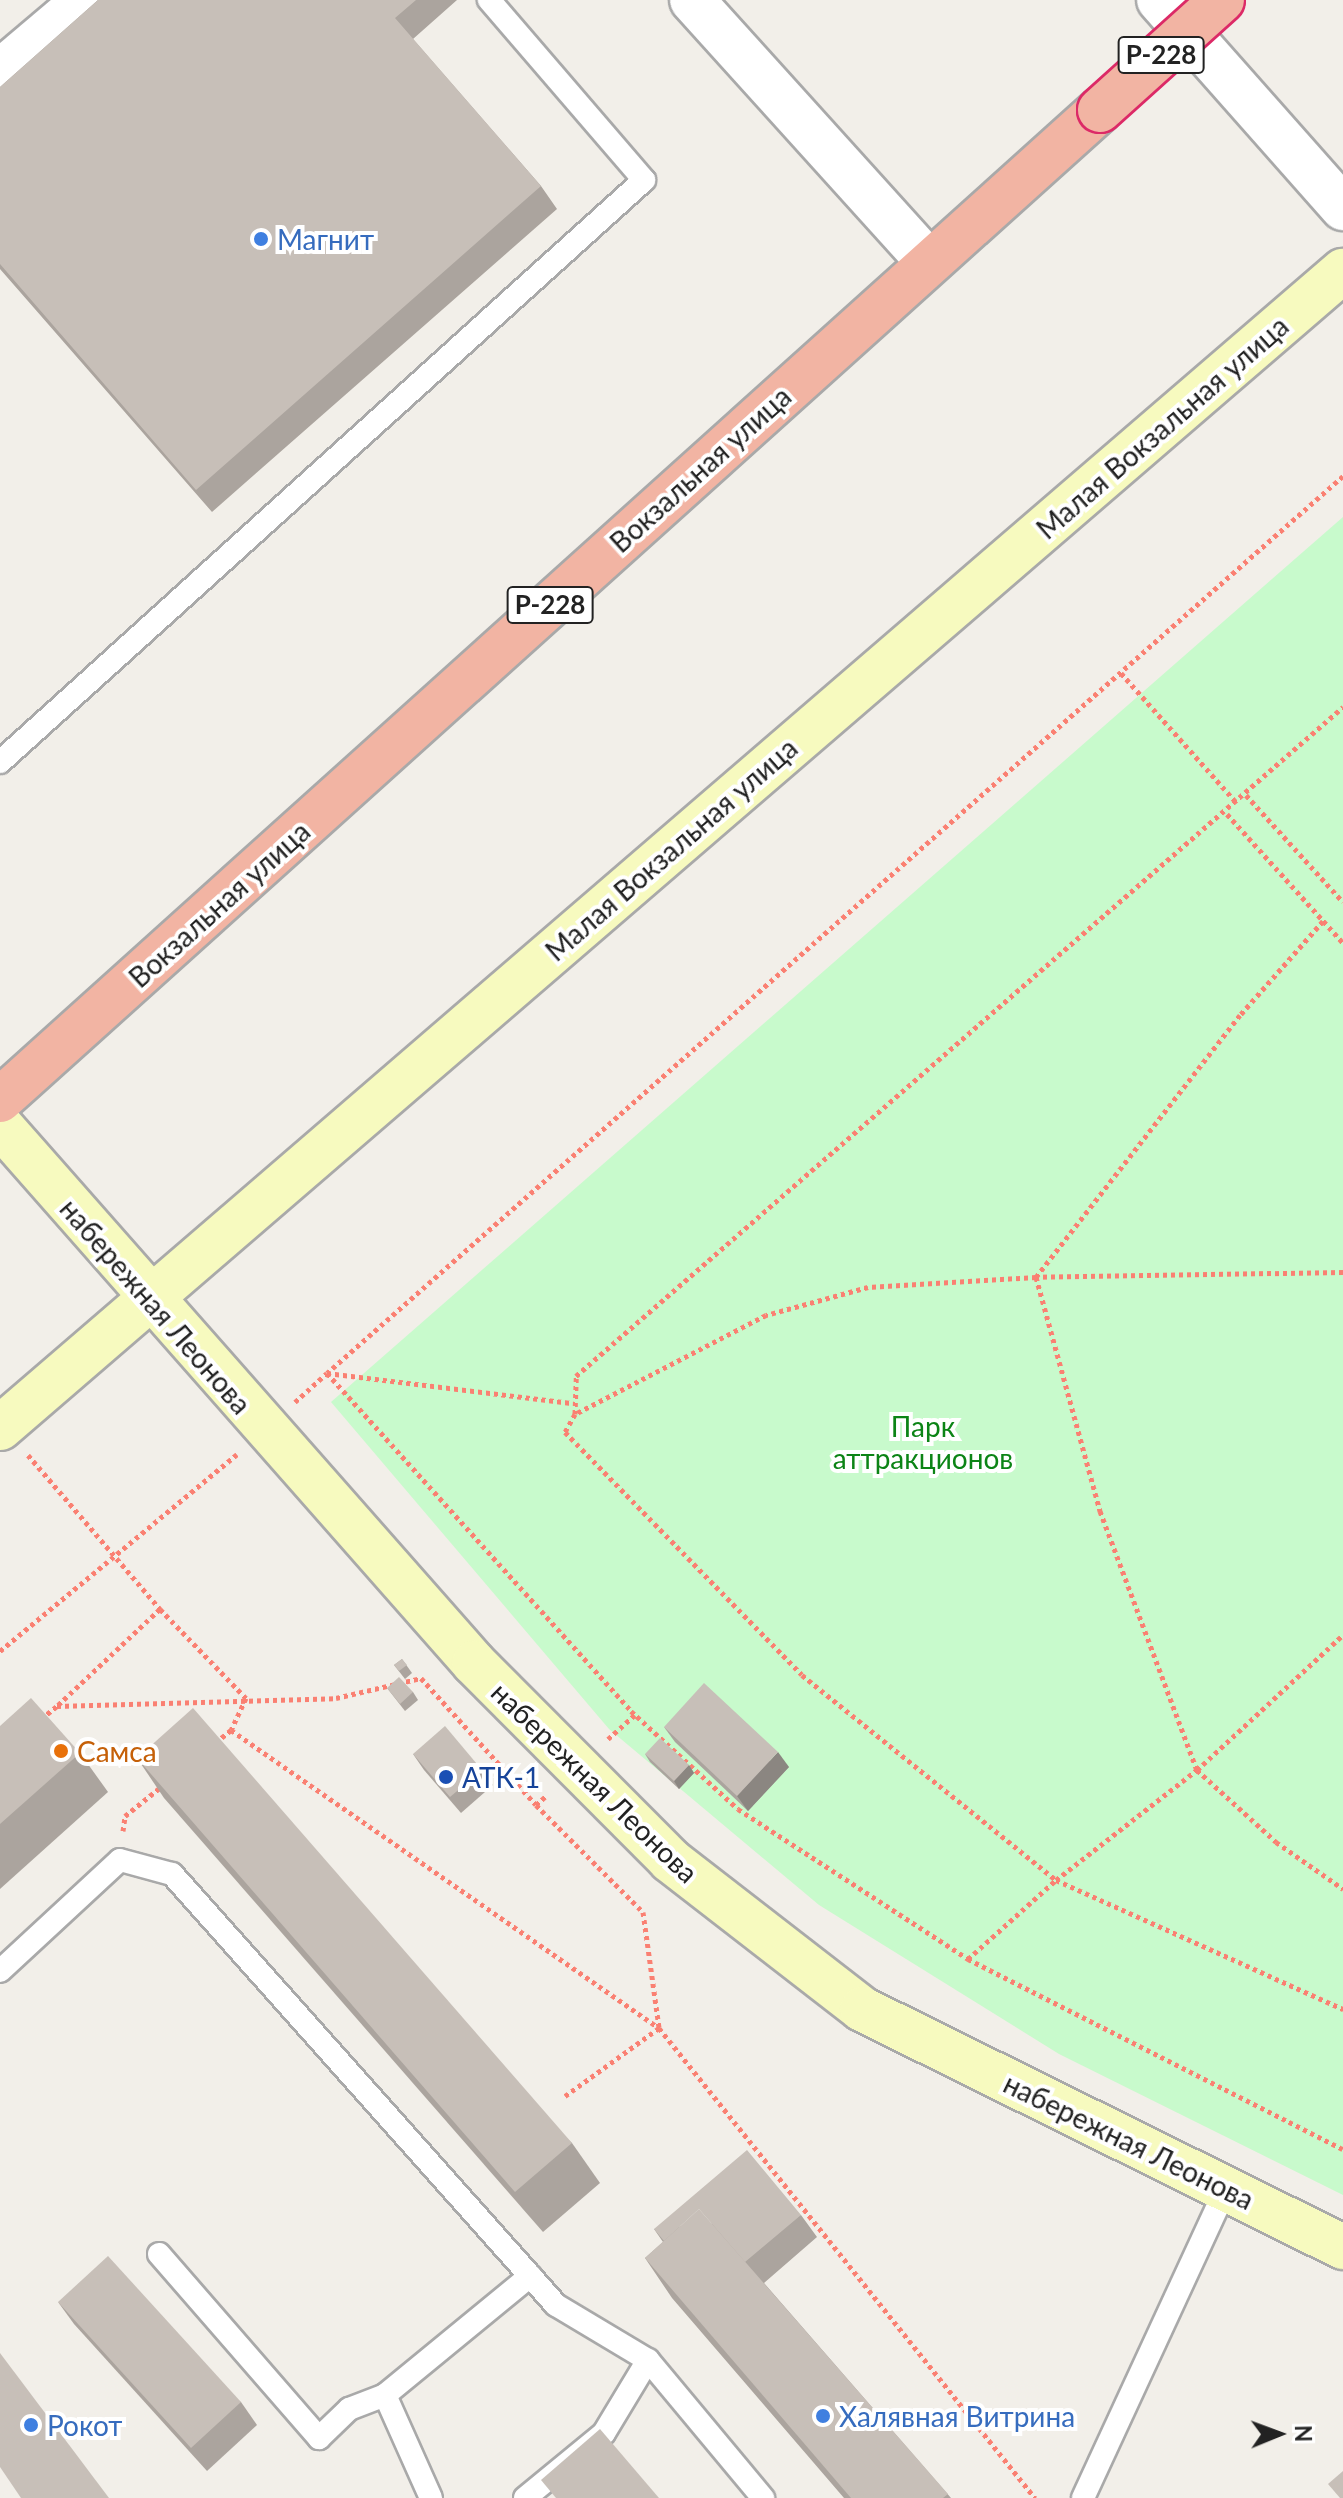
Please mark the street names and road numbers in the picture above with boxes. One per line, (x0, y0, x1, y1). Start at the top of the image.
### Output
road number: Р-228 (1117, 33, 1205, 77)
street label: Малая Вокзальная улица (1029, 309, 1295, 545)
street label: Вокзальная улица (603, 379, 797, 559)
road number: Р-228 (506, 583, 594, 627)
street label: Малая Вокзальная улица (538, 731, 804, 967)
street label: Вокзальная улица (122, 814, 316, 994)
street label: набережная Леонова (53, 1192, 259, 1420)
street label: набережная Леонова (485, 1675, 705, 1889)
street label: набережная Леонова (999, 2066, 1259, 2216)

